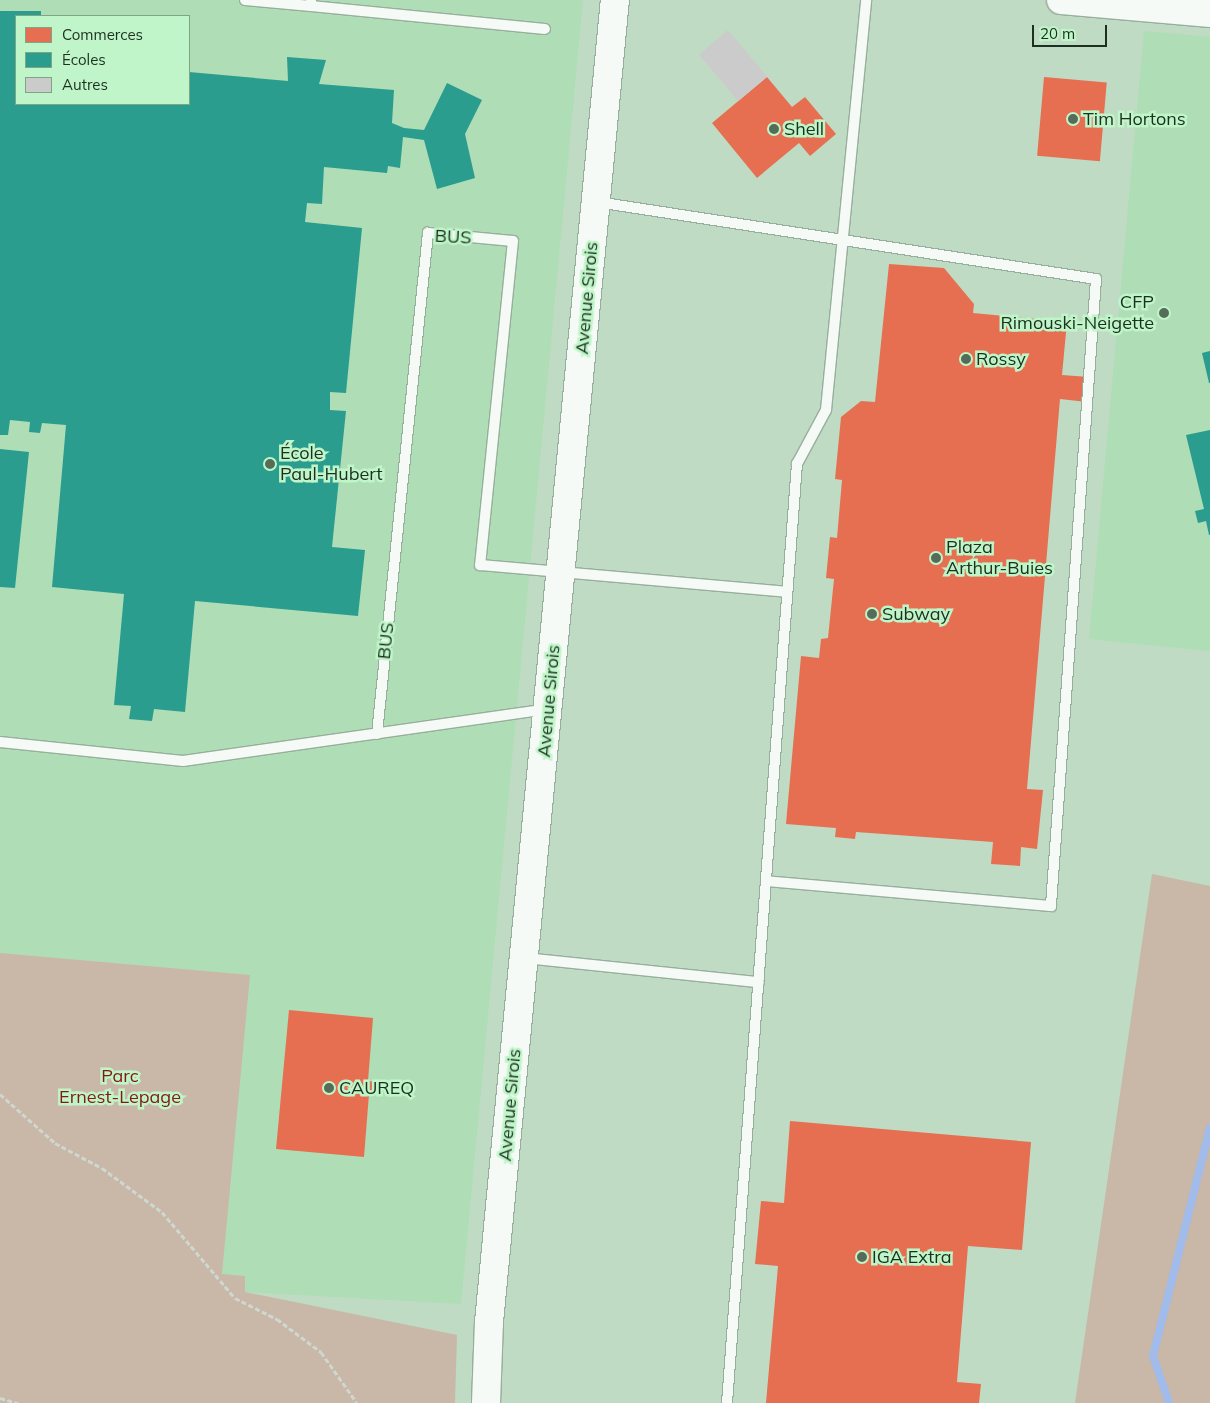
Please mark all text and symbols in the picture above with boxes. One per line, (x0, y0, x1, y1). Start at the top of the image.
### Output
legend (15, 15, 190, 105)
scale bar (1035, 15, 1110, 47)
text: 20 m (1040, 24, 1075, 43)
text: Commerces (62, 25, 143, 44)
text: Écoles (62, 50, 106, 69)
text: Autres (62, 75, 108, 94)
place label: Tim Hortons (1083, 108, 1186, 130)
marker: Tim Hortons (1067, 113, 1079, 125)
place label: Shell (784, 118, 824, 140)
marker: Shell (768, 123, 780, 135)
street label: BUS (434, 225, 472, 249)
street label: Avenue Sirois (571, 241, 603, 355)
place label: CFP Rimouski-Neigette (1000, 292, 1154, 334)
marker: CFP Rimouski-Neigette (1158, 307, 1170, 319)
place label: Rossy (976, 348, 1026, 370)
marker: Rossy (960, 353, 972, 365)
place label: École Paul-Hubert (280, 443, 383, 486)
marker: École Paul-Hubert (264, 458, 276, 470)
place label: Plaza Arthur-Buies (946, 537, 1053, 580)
marker: Plaza Arthur-Buies (930, 552, 942, 564)
place label: Subway (882, 603, 950, 625)
marker: Subway (866, 608, 878, 620)
street label: BUS (373, 622, 399, 660)
street label: Avenue Sirois (533, 644, 565, 758)
street label: Avenue Sirois (494, 1048, 526, 1162)
park label: Parc Ernest-Lepage (59, 1066, 181, 1108)
place label: CAUREQ (339, 1077, 414, 1099)
marker: CAUREQ (323, 1082, 335, 1094)
place label: IGA Extra (872, 1246, 952, 1268)
marker: IGA Extra (856, 1251, 868, 1263)

